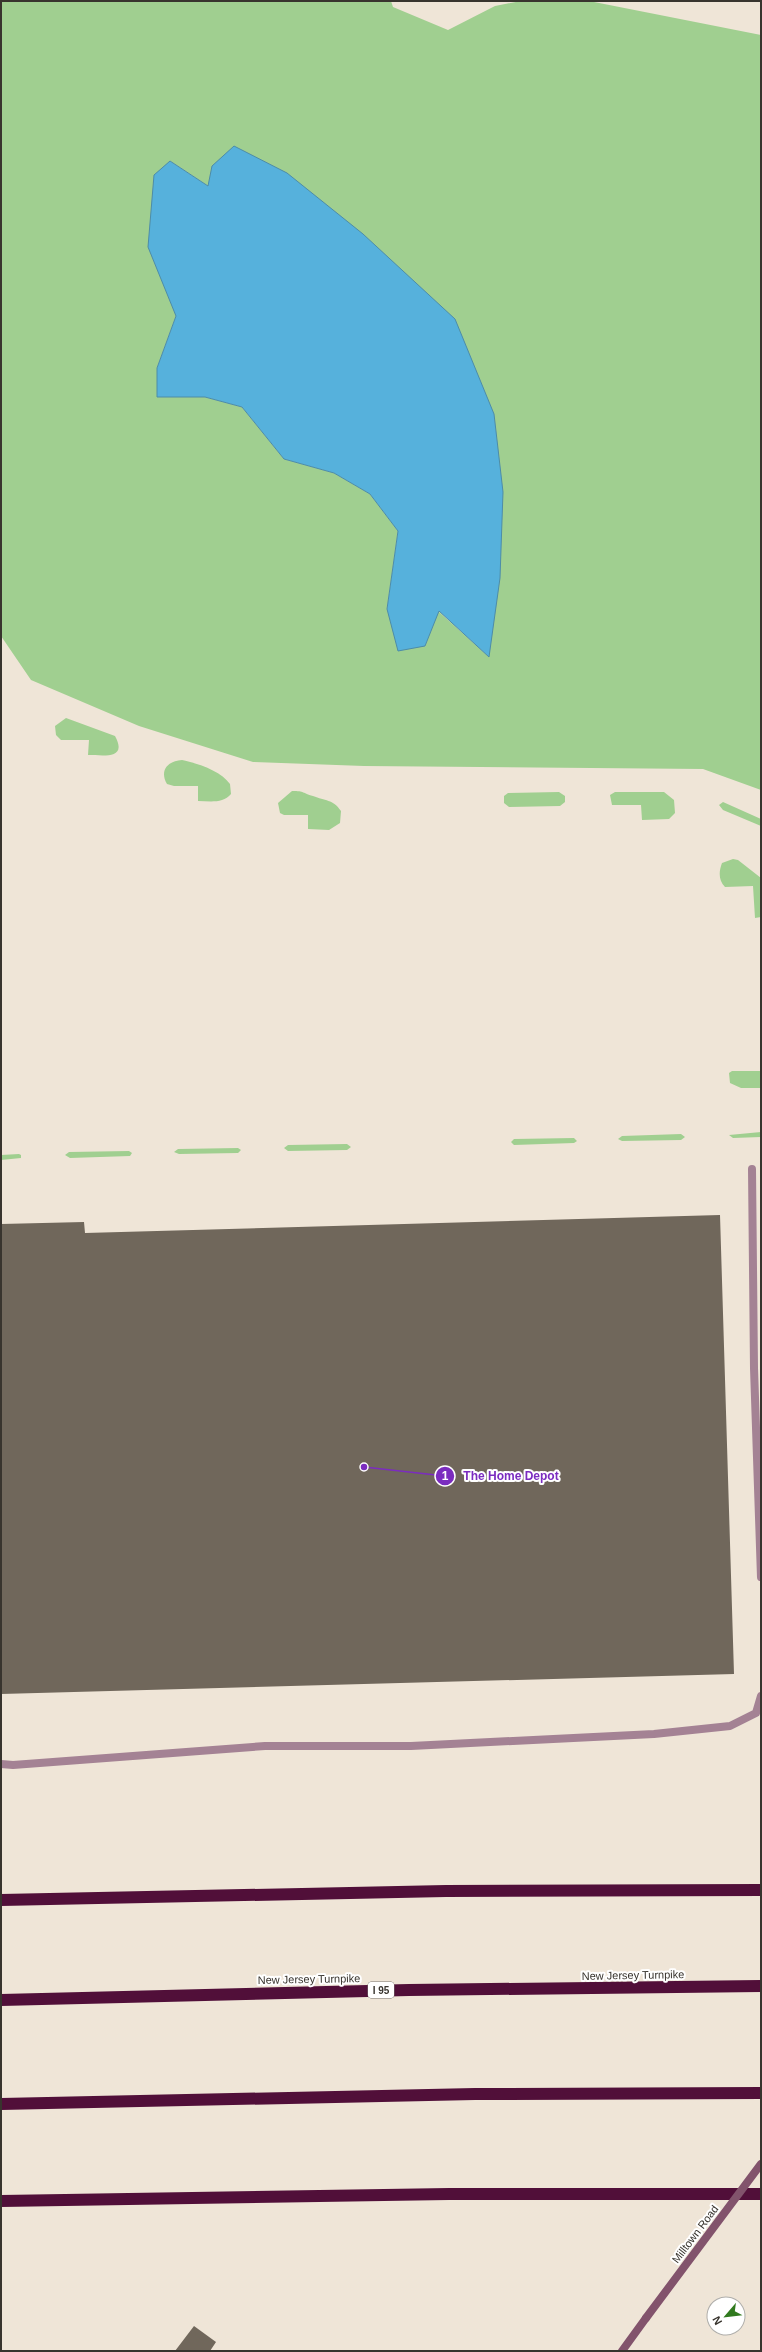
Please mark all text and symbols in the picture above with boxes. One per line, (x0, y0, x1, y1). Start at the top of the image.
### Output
callout: The Home Depot (435, 1464, 567, 1488)
text: 1 (442, 1469, 449, 1483)
text: The Home Depot (463, 1469, 559, 1483)
street label: New Jersey Turnpike (582, 1968, 684, 1982)
street label: New Jersey Turnpike (258, 1972, 360, 1986)
road number: I 95 (368, 1982, 394, 1998)
street label: Milltown Road (669, 2203, 721, 2265)
north arrow (706, 2296, 746, 2336)
text: N (710, 2314, 724, 2327)

